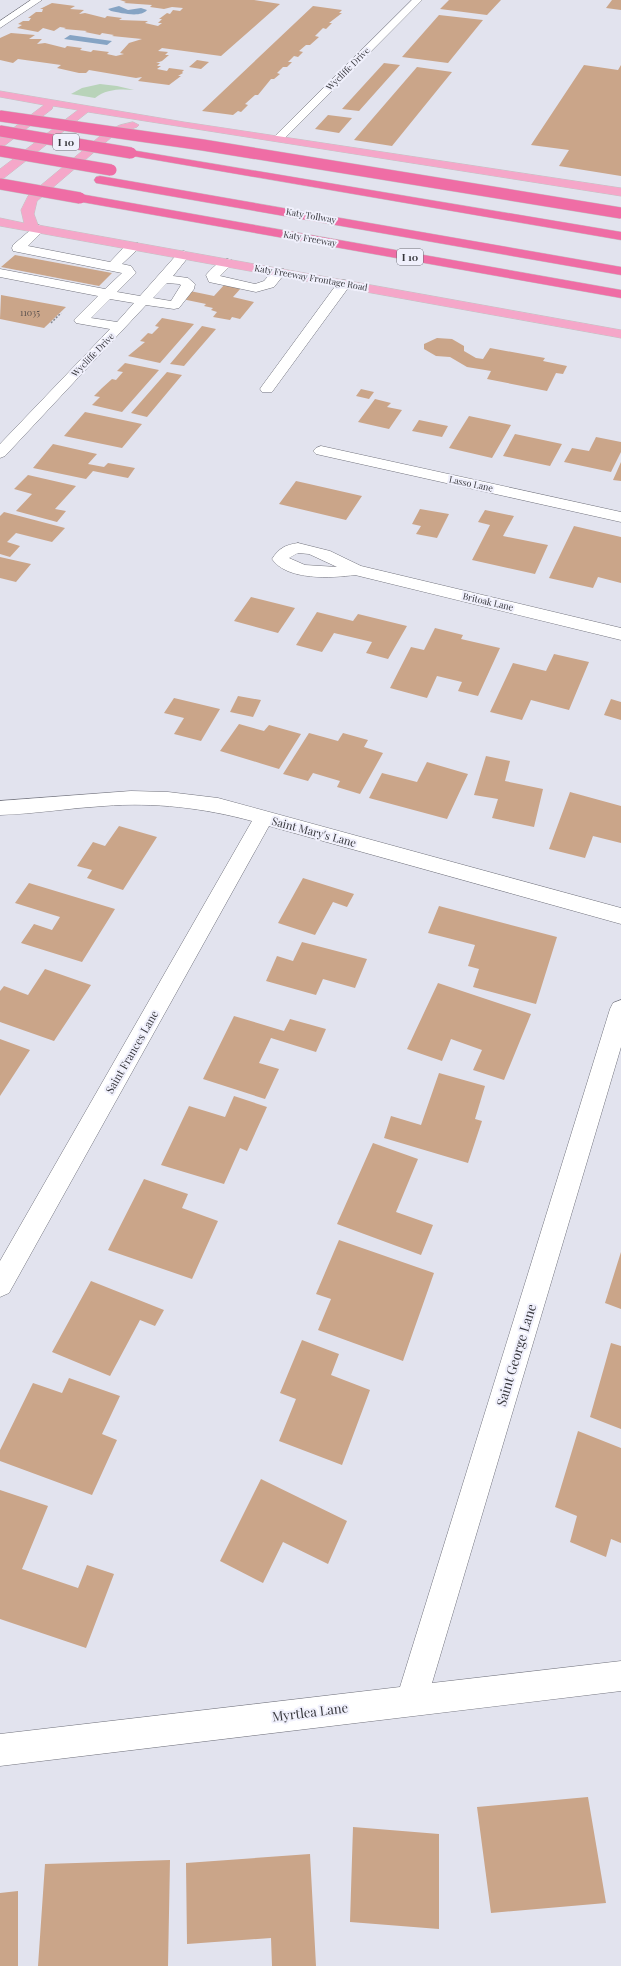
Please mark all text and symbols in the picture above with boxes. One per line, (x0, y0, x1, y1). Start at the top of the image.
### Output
street label: Wycliffe Drive (322, 44, 372, 93)
road number: I 10 (53, 134, 79, 150)
street label: Katy Tollway (285, 205, 338, 225)
street label: Katy Freeway (283, 227, 338, 249)
road number: I 10 (397, 249, 423, 265)
street label: Katy Freeway Frontage Road (254, 261, 370, 293)
house number: 11035 (20, 306, 40, 318)
street label: Wycliffe Drive (68, 329, 117, 380)
street label: Lasso Lane (448, 473, 495, 494)
street label: Britoak Lane (462, 589, 515, 613)
street label: Saint Mary's Lane (270, 813, 358, 850)
street label: Saint Frances Lane (102, 1007, 162, 1096)
street label: Saint George Lane (492, 1301, 539, 1408)
street label: Myrtlea Lane (271, 1698, 349, 1725)

